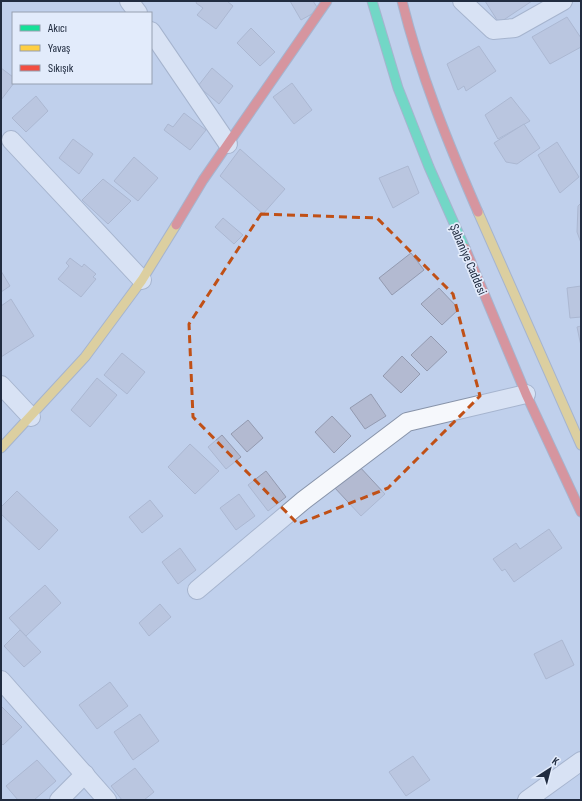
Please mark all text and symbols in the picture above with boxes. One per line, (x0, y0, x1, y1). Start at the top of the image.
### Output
legend (12, 12, 152, 84)
text: Akıcı (47, 21, 67, 36)
text: Yavaş (48, 41, 70, 56)
text: Sıkışık (48, 61, 74, 76)
street label: Şabaniye Caddesi (446, 222, 490, 297)
north arrow (530, 749, 570, 789)
text: K (550, 754, 562, 769)

